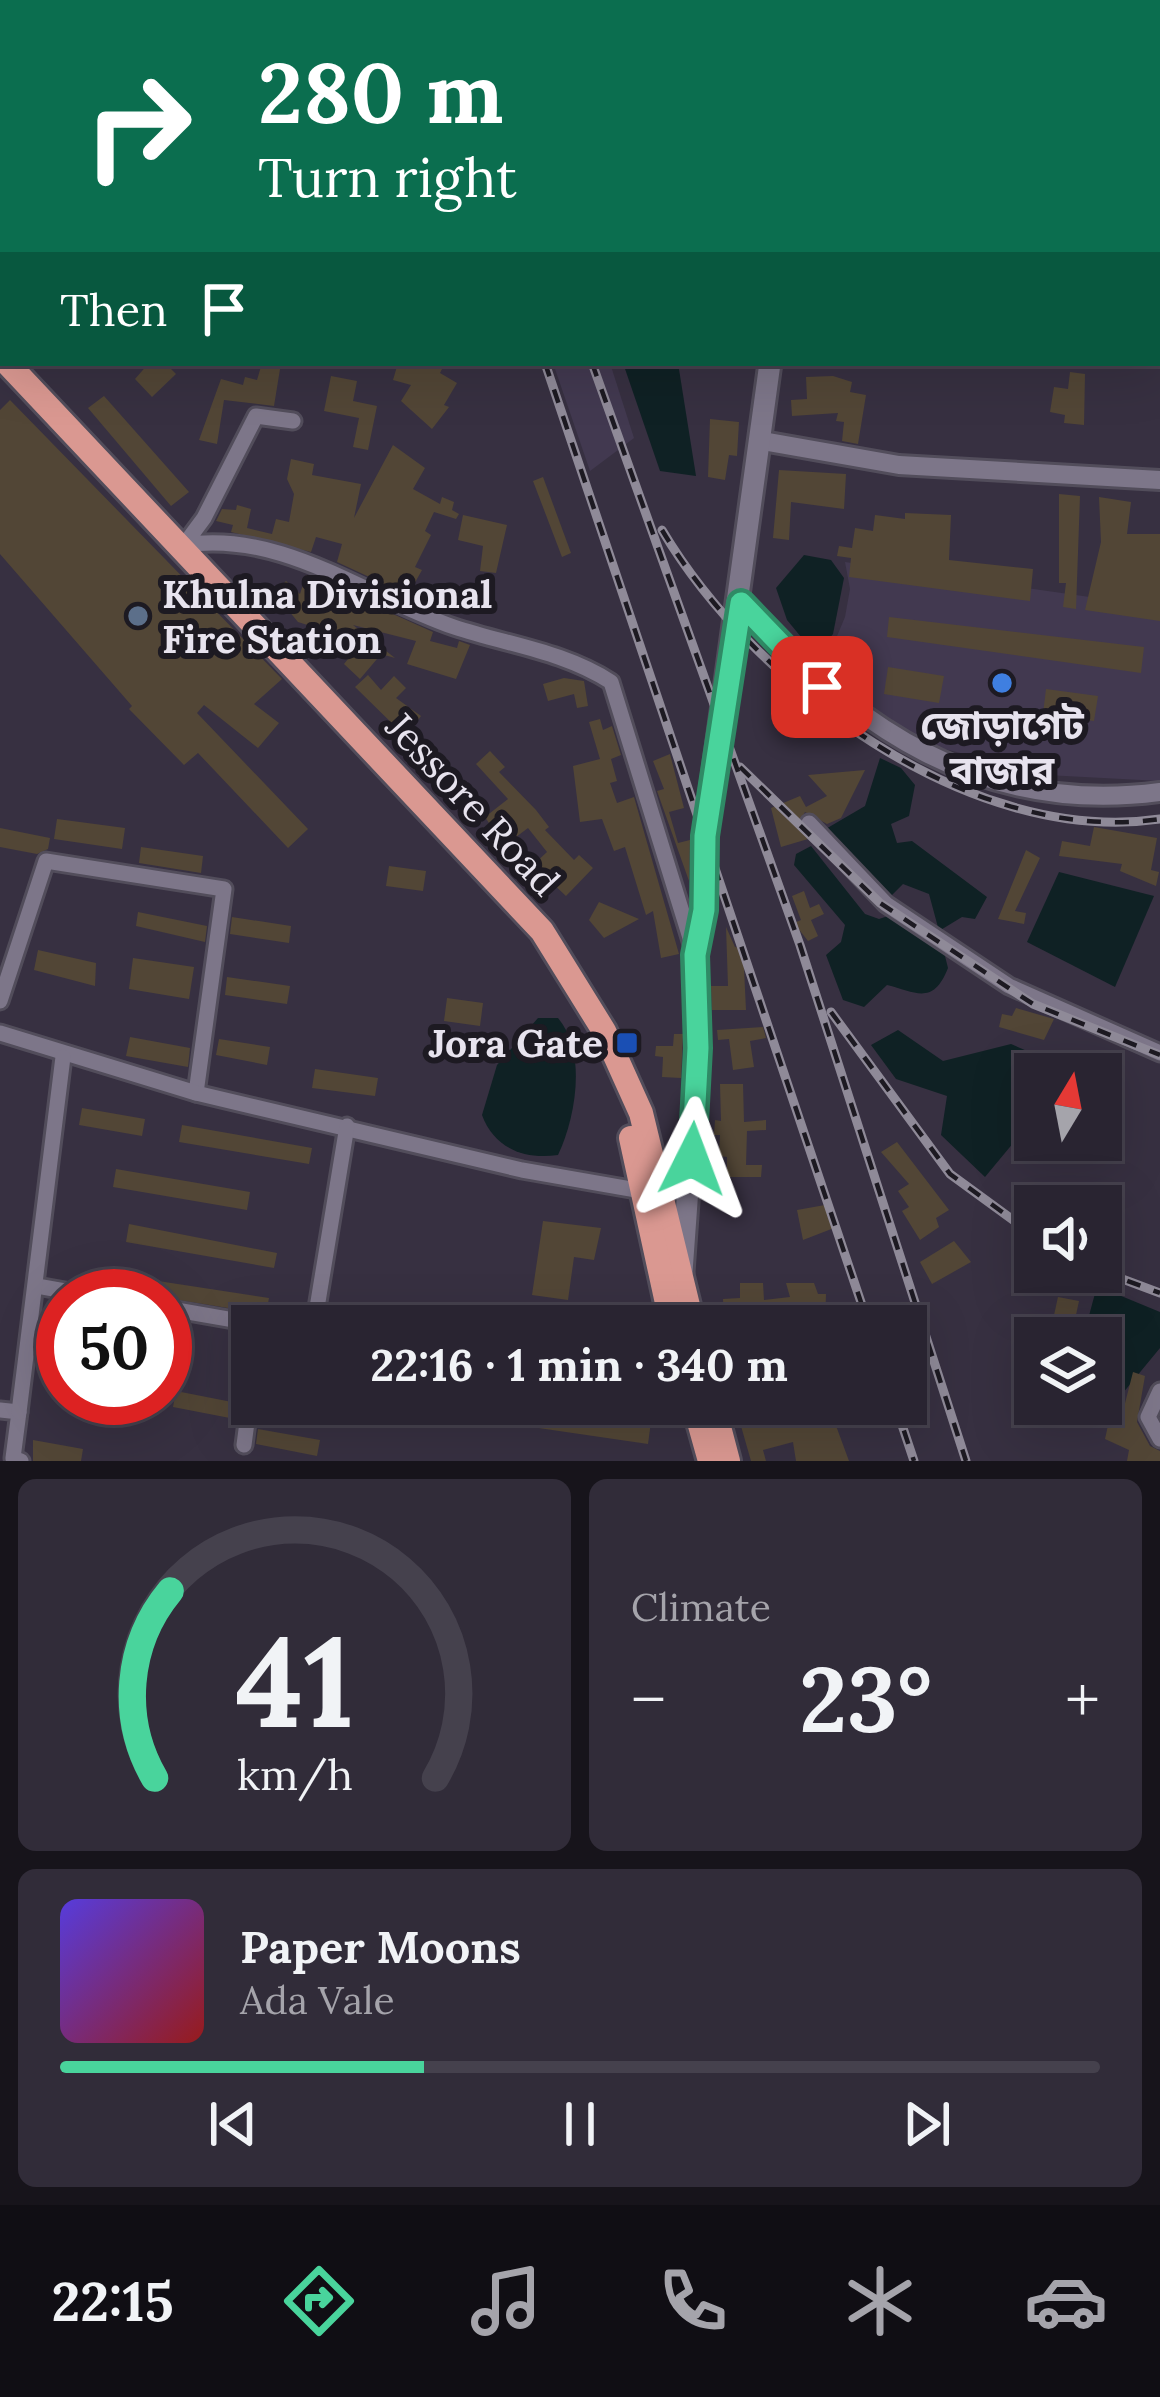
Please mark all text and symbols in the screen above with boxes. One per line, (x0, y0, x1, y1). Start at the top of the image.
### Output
text: 280 m (258, 38, 504, 146)
icon: right (60, 48, 216, 204)
text: Turn right (258, 143, 517, 212)
icon: arrive (191, 276, 257, 342)
text: Then (60, 281, 167, 338)
place label: Khulna Divisional Fire Station (162, 569, 493, 664)
marker: Khulna Divisional Fire Station (125, 603, 151, 629)
pin (771, 636, 873, 738)
icon: arrive (789, 654, 855, 720)
marker: জোড়াগেট বাজার (989, 670, 1015, 696)
place label: জোড়াগেট বাজার (920, 700, 1085, 795)
street label: Jessore Road (375, 701, 571, 906)
place label: Jora Gate (428, 1018, 603, 1068)
marker: Jora Gate (614, 1030, 640, 1056)
north arrow (1014, 1053, 1122, 1161)
map controls (1014, 1053, 1122, 1425)
position arrow (629, 1096, 755, 1222)
button: sound (1014, 1185, 1122, 1293)
speed limit sign: 50 (36, 1269, 192, 1425)
button: layers (1014, 1317, 1122, 1425)
text: 22:16 · 1 min · 340 m (370, 1336, 788, 1393)
text: Climate (631, 1582, 771, 1632)
text: 41 (235, 1601, 354, 1761)
text: 23° (799, 1641, 932, 1757)
text: − (631, 1657, 666, 1741)
text: + (1065, 1657, 1100, 1741)
text: km/h (237, 1747, 352, 1802)
text: Paper Moons (240, 1918, 521, 1975)
text: Ada Vale (240, 1975, 395, 2025)
icon: previous (200, 2091, 266, 2157)
icon: pause (547, 2091, 613, 2157)
icon: next (894, 2091, 960, 2157)
icon: directions (277, 2259, 361, 2343)
icon: music (464, 2259, 548, 2343)
icon: phone (651, 2259, 735, 2343)
icon: climate (838, 2259, 922, 2343)
icon: car (1024, 2259, 1108, 2343)
text: 22:15 (51, 2267, 174, 2336)

